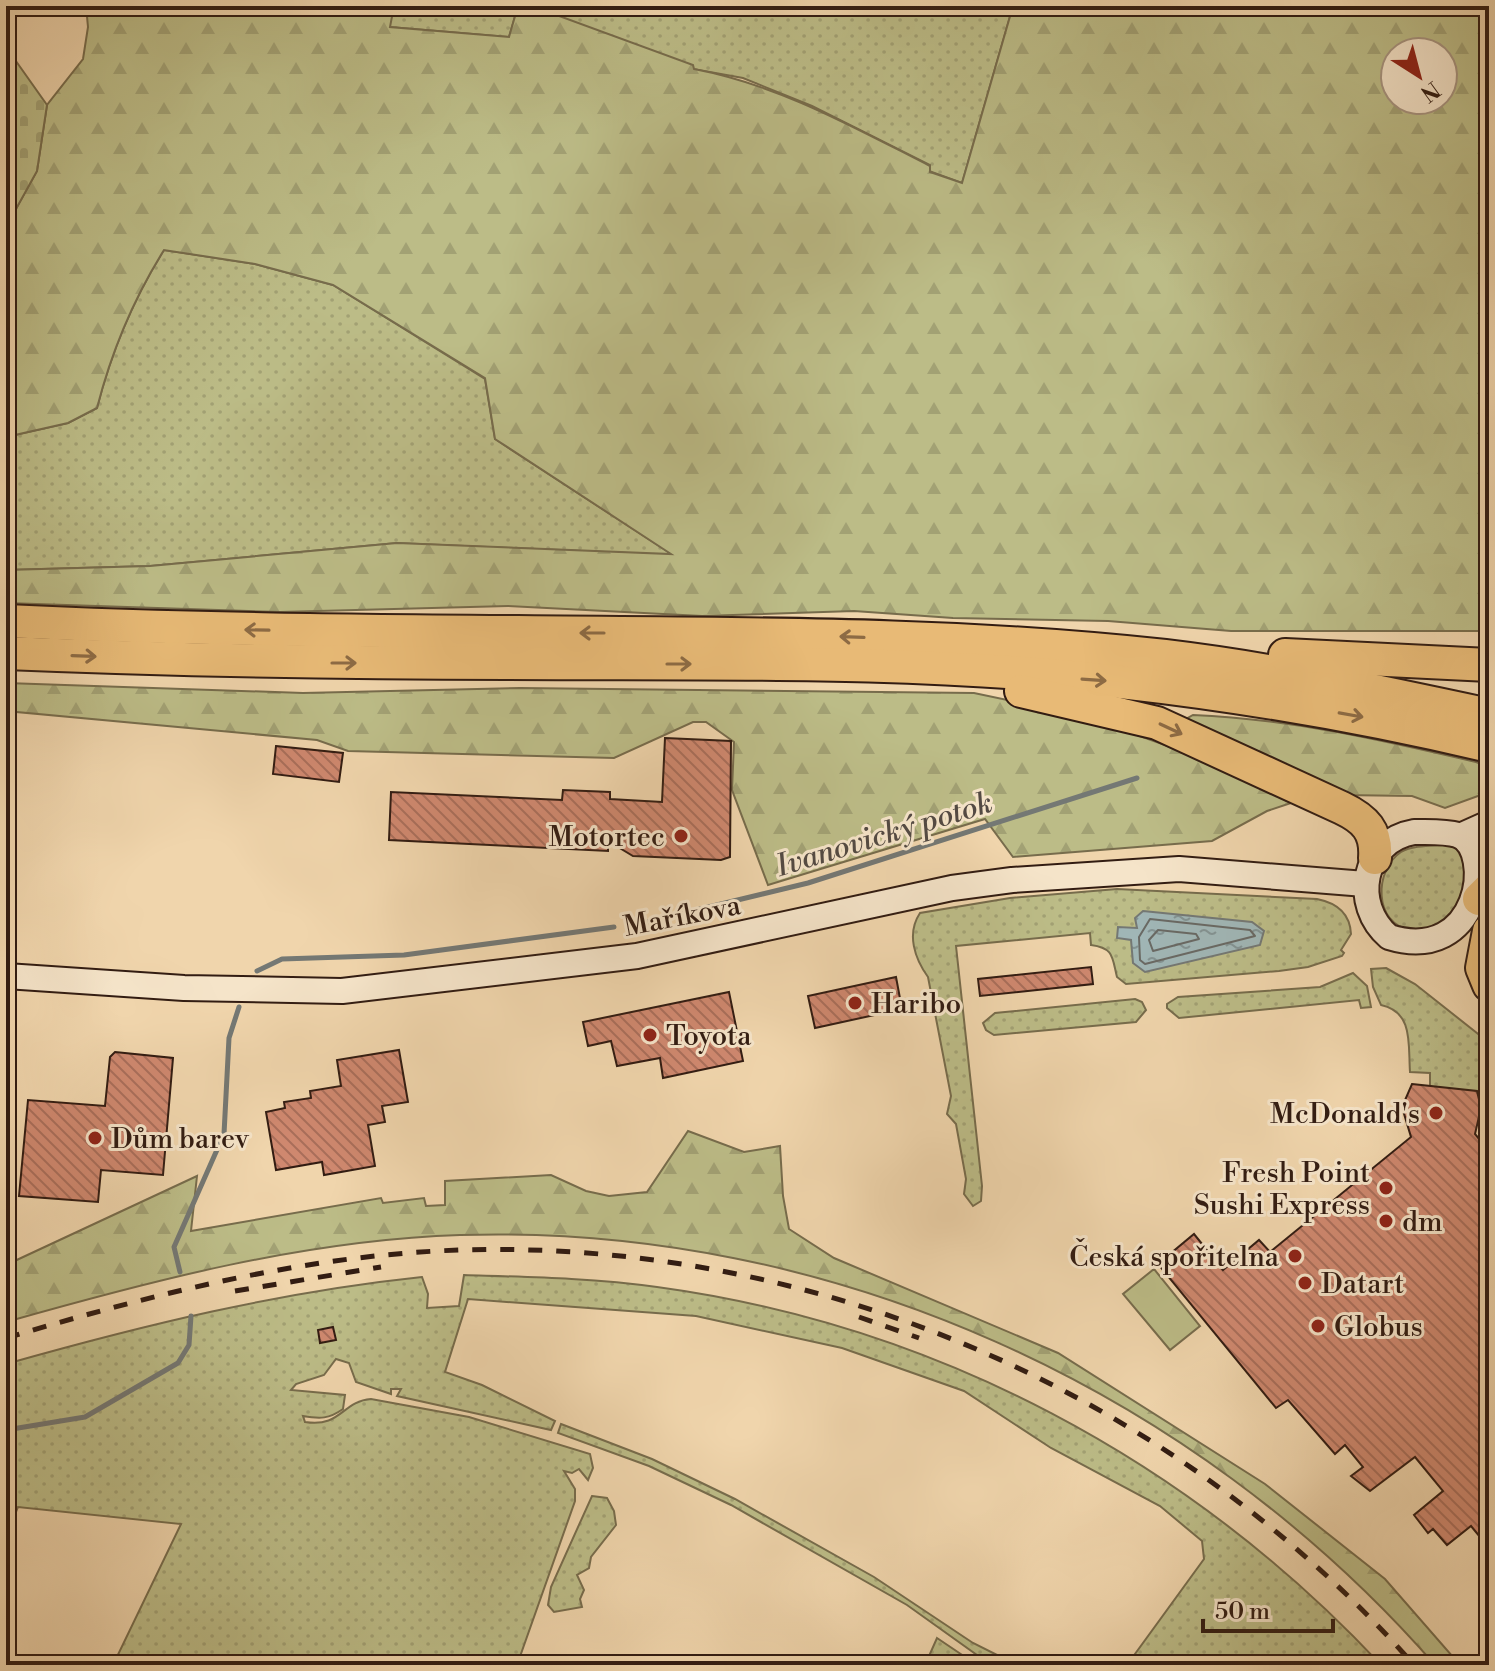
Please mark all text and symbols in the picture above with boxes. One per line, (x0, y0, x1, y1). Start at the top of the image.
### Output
north arrow (1379, 36, 1459, 116)
text: N (1414, 75, 1445, 107)
one-way arrow (244, 622, 271, 638)
one-way arrow (579, 625, 606, 641)
one-way arrow (839, 629, 866, 644)
one-way arrow (70, 649, 97, 664)
one-way arrow (330, 655, 357, 670)
one-way arrow (665, 656, 692, 672)
one-way arrow (1080, 673, 1107, 688)
one-way arrow (1338, 709, 1364, 724)
one-way arrow (1158, 722, 1182, 737)
water label: Ivanovický potok (770, 784, 997, 886)
place label: Motortec (549, 820, 665, 855)
marker: Motortec (672, 827, 690, 845)
street label: Maříkova (621, 888, 744, 945)
place label: Haribo (871, 987, 961, 1022)
marker: Haribo (846, 994, 864, 1012)
place label: Toyota (666, 1019, 752, 1054)
marker: Toyota (641, 1026, 659, 1044)
place label: McDonald's (1270, 1097, 1420, 1132)
marker: McDonald's (1427, 1104, 1445, 1122)
place label: Dům barev (111, 1122, 250, 1157)
marker: Dům barev (86, 1129, 104, 1147)
place label: Fresh Point Sushi Express (1194, 1156, 1370, 1223)
marker: Fresh Point Sushi Express (1377, 1179, 1395, 1197)
place label: dm (1402, 1205, 1442, 1240)
marker: dm (1377, 1212, 1395, 1230)
place label: Česká spořitelna (1069, 1238, 1280, 1275)
marker: Česká spořitelna (1286, 1247, 1304, 1265)
place label: Datart (1321, 1267, 1404, 1302)
marker: Datart (1296, 1274, 1314, 1292)
place label: Globus (1334, 1310, 1423, 1345)
marker: Globus (1309, 1317, 1327, 1335)
scale bar (1203, 1583, 1333, 1633)
text: 50 m (1215, 1597, 1270, 1627)

